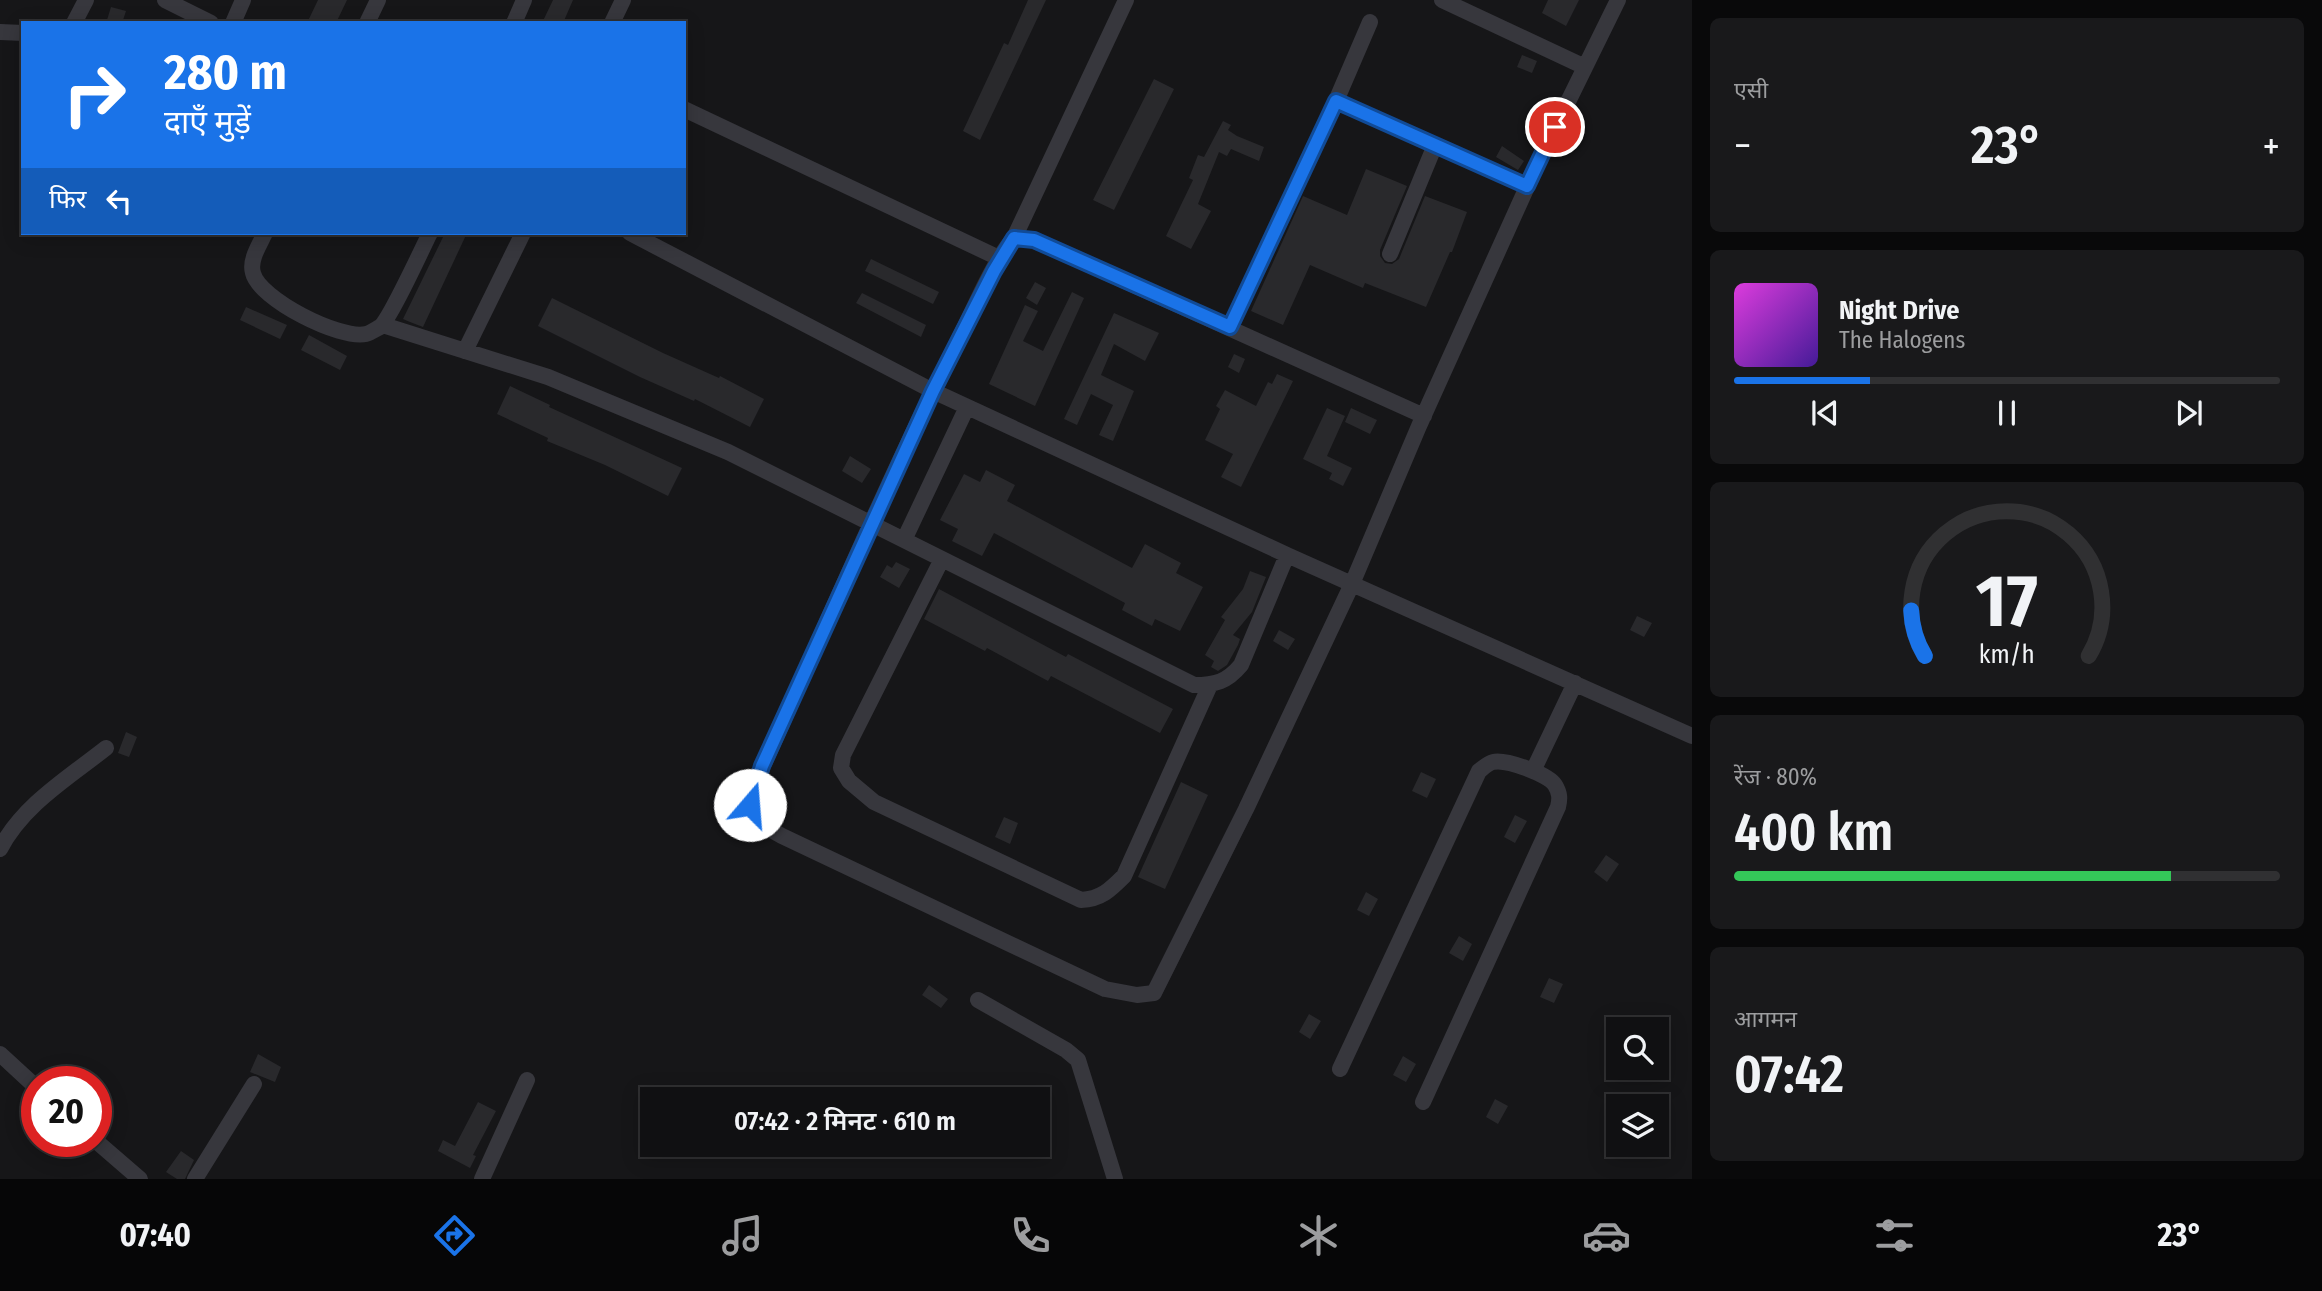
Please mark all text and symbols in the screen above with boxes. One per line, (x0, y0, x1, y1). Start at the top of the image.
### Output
text: 280 m (164, 43, 287, 102)
icon: right (49, 49, 140, 140)
text: एसी (1734, 76, 1768, 104)
pin (1525, 97, 1585, 157)
text: दाएँ मुड़ें (164, 103, 251, 141)
icon: arrive (1536, 108, 1574, 146)
text: 23° (1971, 114, 2043, 177)
text: − (1734, 123, 1751, 169)
text: + (2263, 123, 2280, 169)
icon: left (100, 182, 138, 220)
text: फिर (49, 184, 86, 215)
text: Night Drive (1839, 295, 1959, 326)
text: The Halogens (1839, 326, 1965, 354)
icon: previous (1806, 394, 1844, 432)
icon: pause (1988, 394, 2026, 432)
icon: next (2170, 394, 2208, 432)
text: 17 (1976, 558, 2038, 645)
text: km/h (1979, 639, 2035, 669)
text: रेंज · 80% (1734, 763, 1817, 791)
position arrow (713, 768, 787, 842)
text: 400 km (1734, 801, 1893, 864)
text: आगमन (1734, 1005, 1797, 1033)
map controls (1606, 1017, 1669, 1157)
button: search (1606, 1017, 1669, 1080)
text: 07:42 (1734, 1043, 1844, 1106)
speed limit sign: 20 (21, 1066, 112, 1157)
button: layers (1606, 1094, 1669, 1157)
text: 07:42 · 2 मिनट · 610 m (734, 1106, 956, 1137)
icon: directions (430, 1211, 479, 1260)
icon: music (718, 1211, 767, 1260)
icon: phone (1006, 1211, 1055, 1260)
icon: climate (1294, 1211, 1343, 1260)
icon: car (1582, 1211, 1631, 1260)
icon: filters (1870, 1211, 1919, 1260)
text: 07:40 (119, 1216, 191, 1254)
text: 23° (2158, 1216, 2202, 1254)

